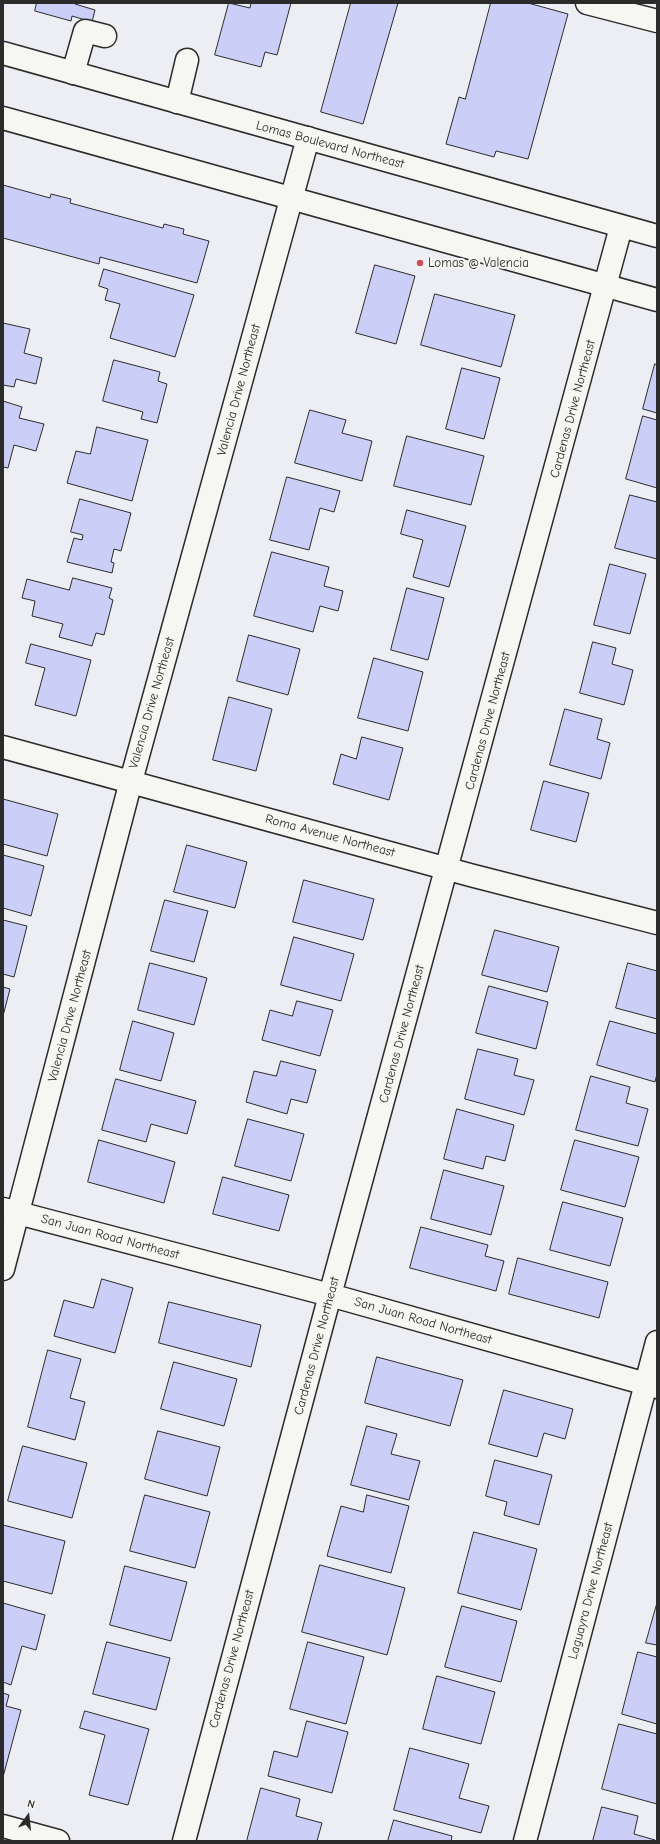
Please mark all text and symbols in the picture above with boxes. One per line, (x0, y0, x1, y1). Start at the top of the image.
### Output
street label: Lomas Boulevard Northeast (254, 118, 406, 172)
place label: Lomas @ Valencia (428, 255, 529, 271)
marker: Lomas @ Valencia (415, 258, 425, 268)
street label: Valencia Drive Northeast (214, 322, 264, 458)
street label: Cardenas Drive Northeast (547, 338, 599, 480)
street label: Valencia Drive Northeast (126, 636, 178, 770)
street label: Cardenas Drive Northeast (462, 650, 514, 792)
street label: Roma Avenue Northeast (263, 811, 397, 861)
street label: Valencia Drive Northeast (45, 948, 95, 1084)
street label: Cardenas Drive Northeast (376, 963, 428, 1105)
street label: San Juan Road Northeast (39, 1211, 181, 1263)
street label: Cardenas Drive Northeast (291, 1275, 343, 1417)
street label: San Juan Road Northeast (352, 1294, 494, 1348)
street label: Laguayra Drive Northeast (565, 1521, 617, 1661)
street label: Cardenas Drive Northeast (206, 1588, 258, 1730)
north arrow (8, 1796, 48, 1836)
text: N (26, 1797, 36, 1811)

